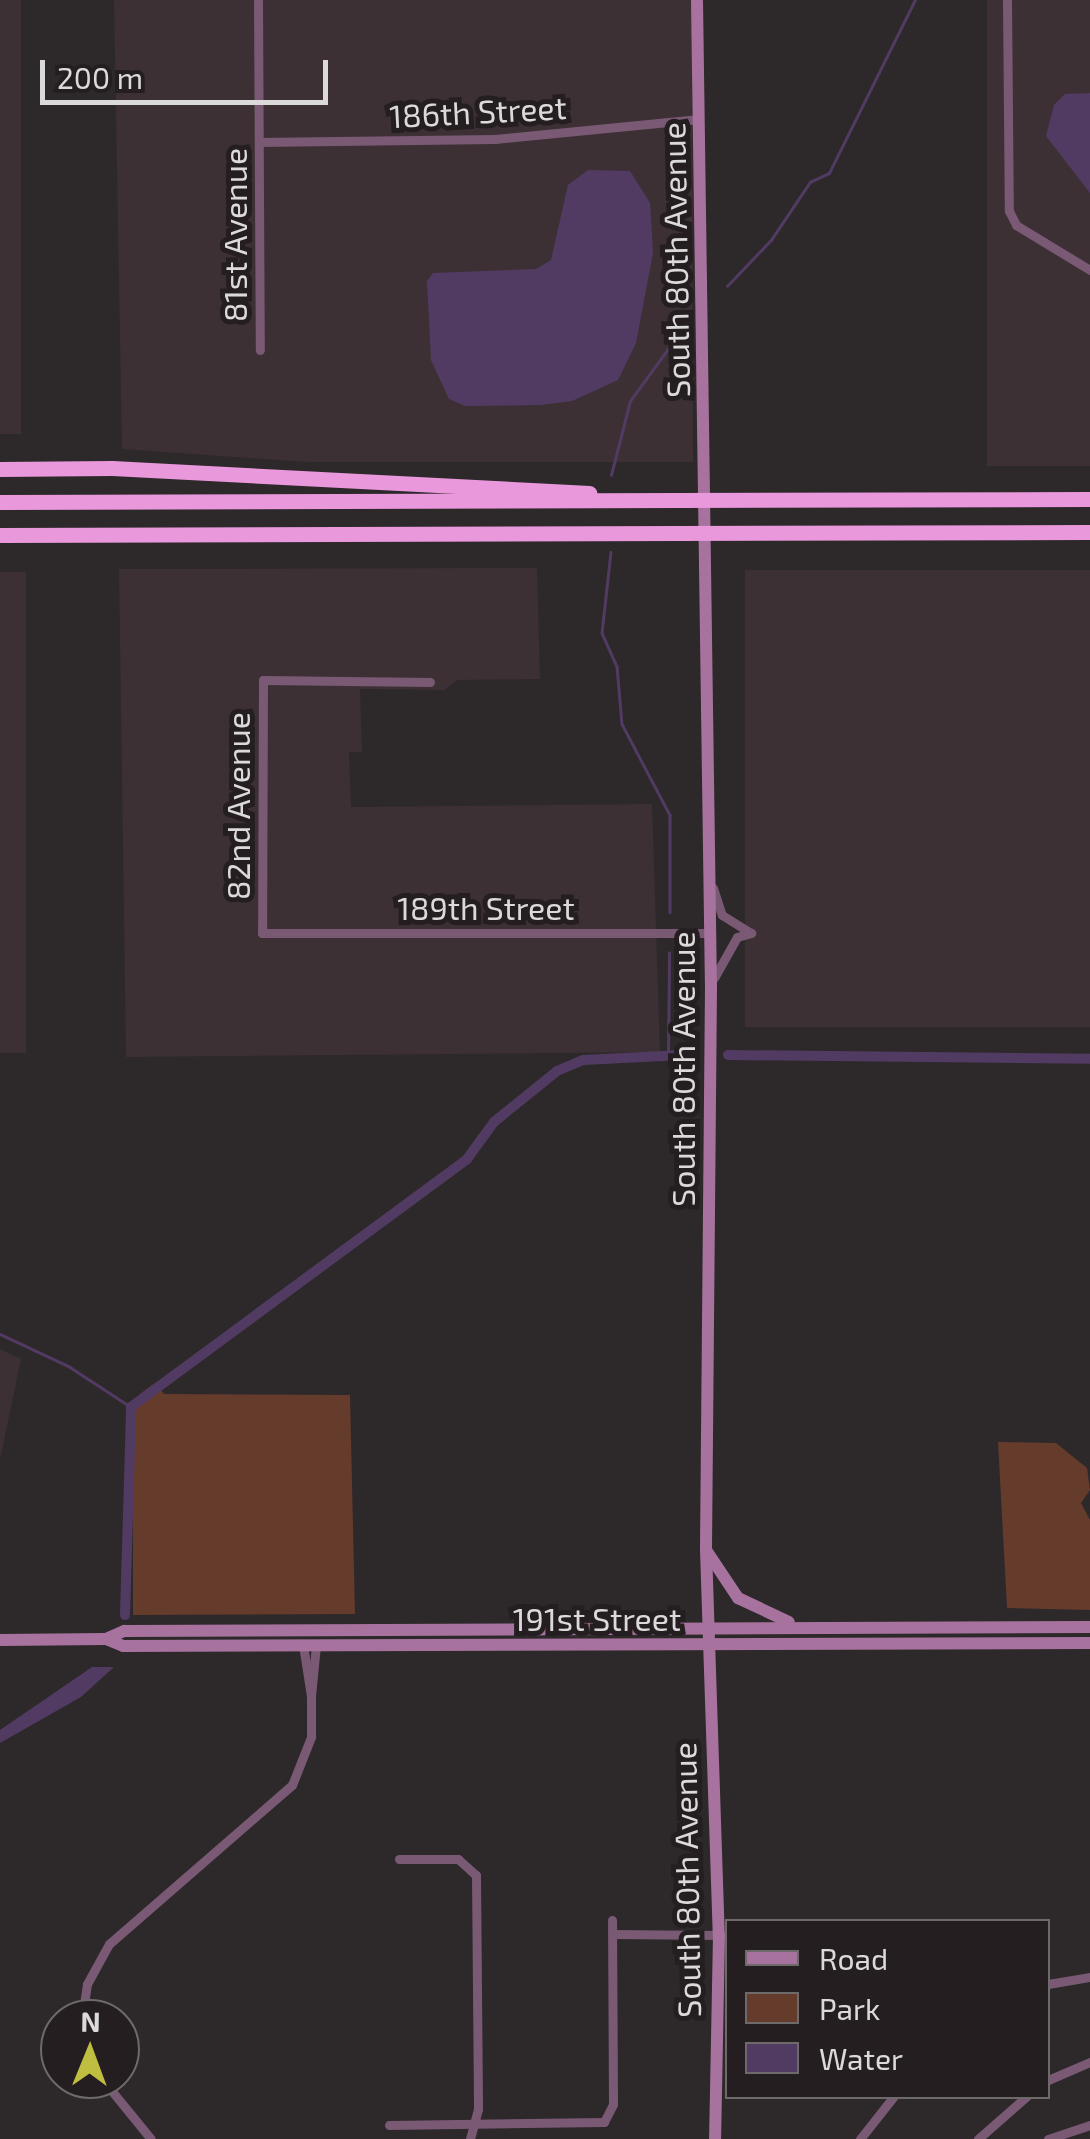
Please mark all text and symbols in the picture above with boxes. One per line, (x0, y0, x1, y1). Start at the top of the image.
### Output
scale bar (45, 40, 332, 102)
text: 200 m (57, 59, 143, 95)
street label: 186th Street (388, 87, 568, 135)
street label: South 80th Avenue (653, 122, 697, 398)
street label: 81st Avenue (215, 148, 253, 322)
street label: 82nd Avenue (218, 712, 256, 900)
street label: 189th Street (397, 888, 575, 926)
street label: South 80th Avenue (663, 931, 701, 1207)
street label: 191st Street (513, 1599, 681, 1637)
street label: South 80th Avenue (664, 1742, 708, 2018)
legend (725, 1919, 1050, 2099)
text: Road (819, 1940, 888, 1976)
text: Park (819, 1990, 880, 2026)
north arrow (40, 1999, 140, 2099)
text: N (80, 2004, 101, 2038)
text: Water (819, 2040, 903, 2076)

